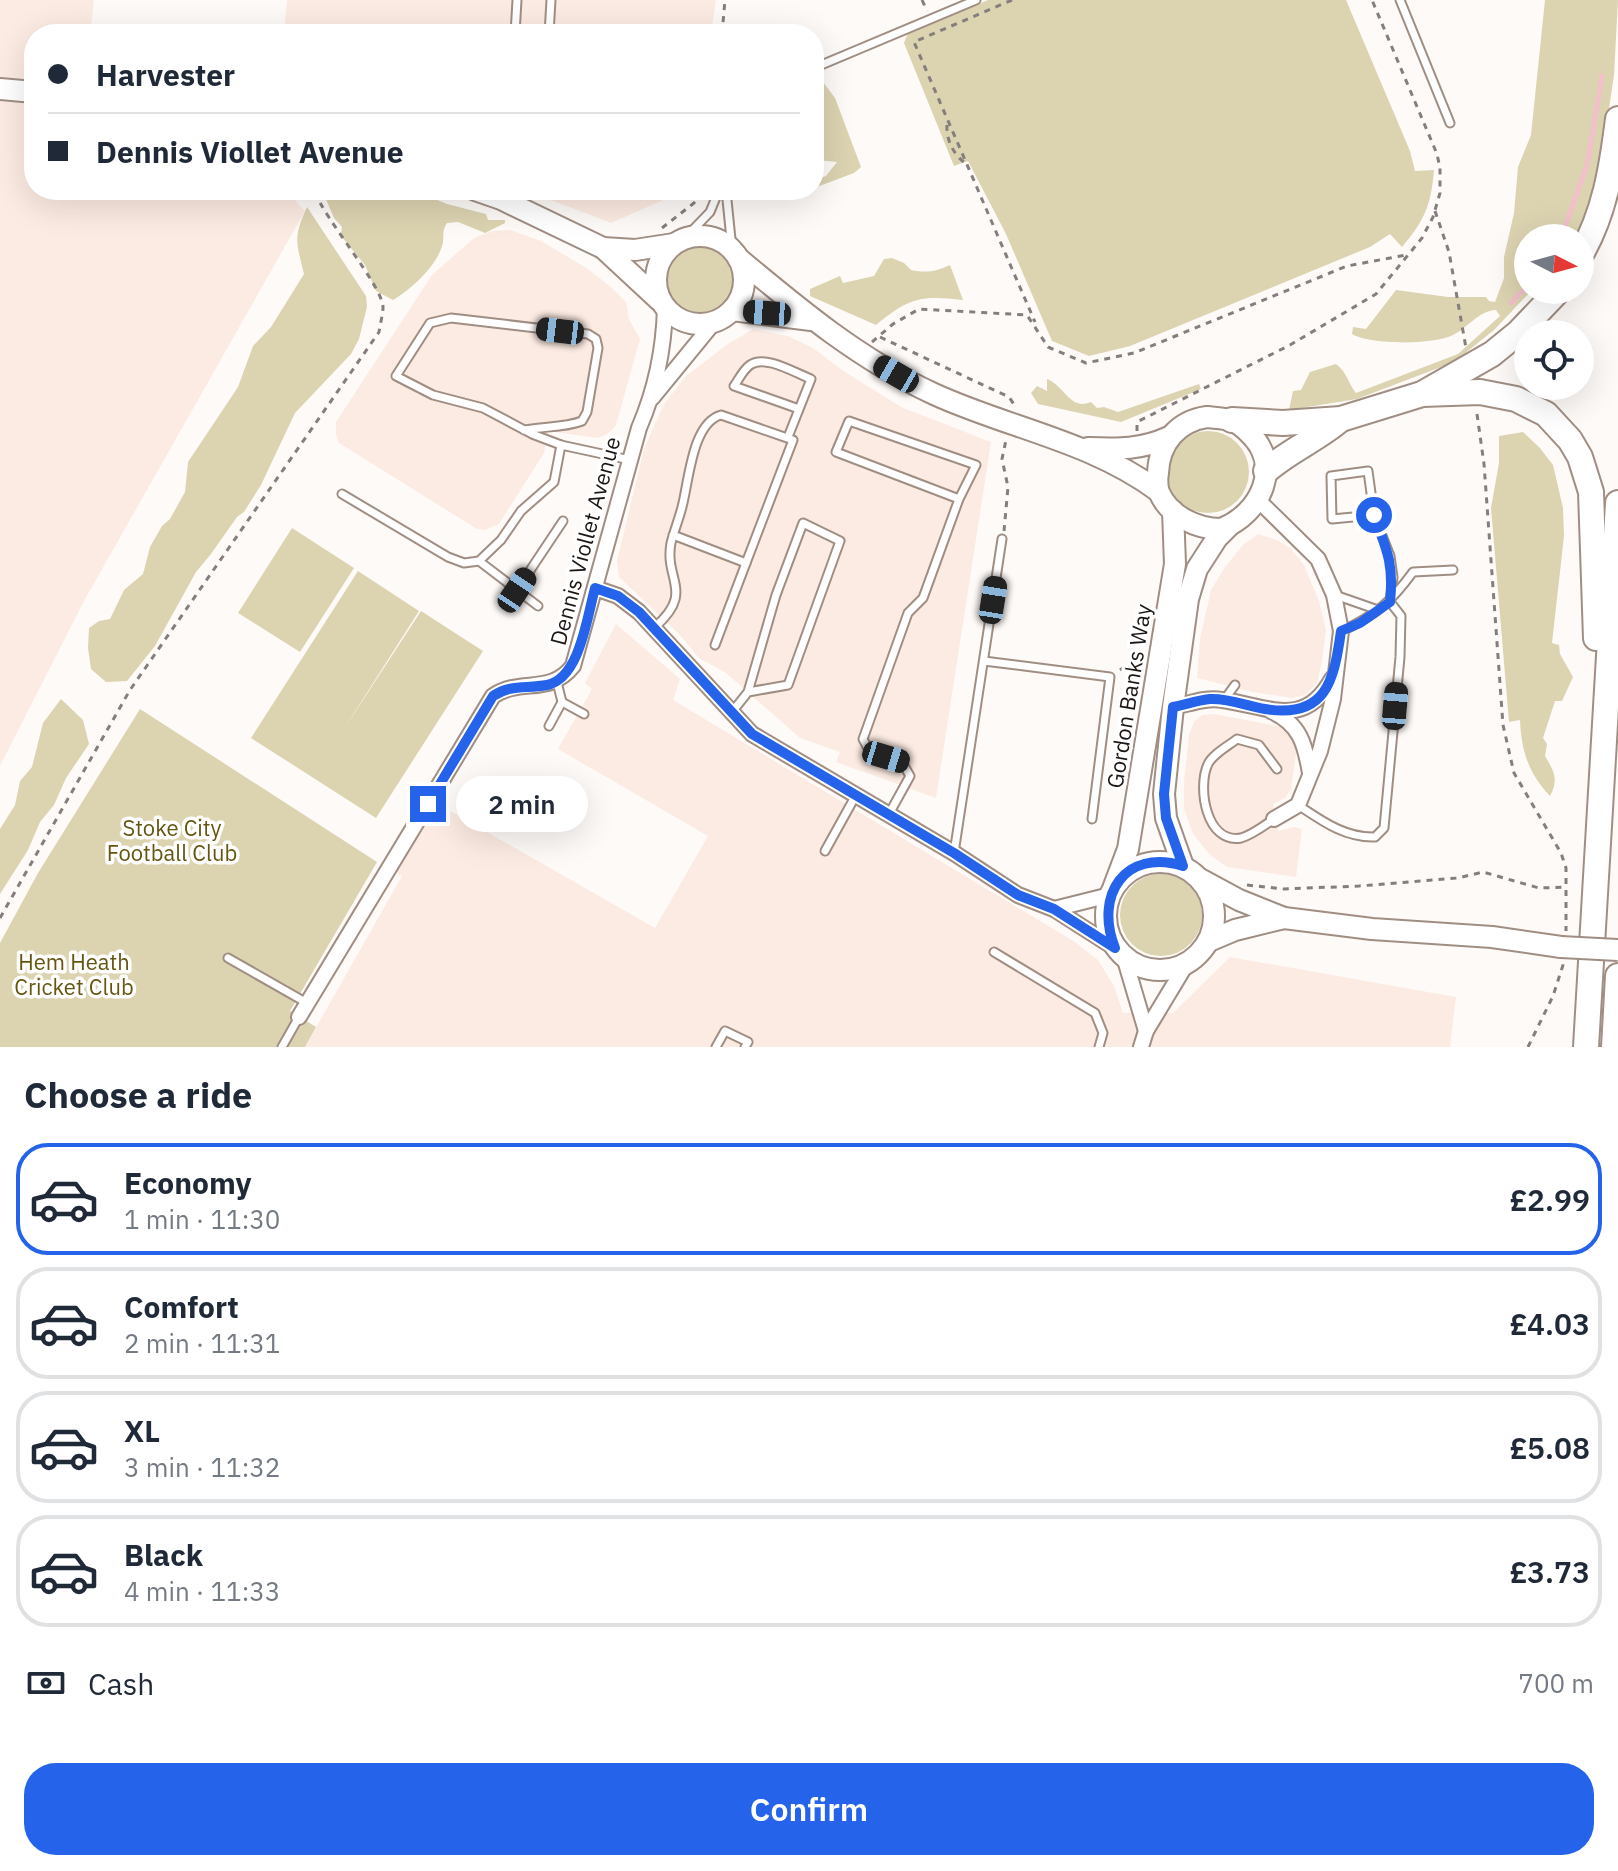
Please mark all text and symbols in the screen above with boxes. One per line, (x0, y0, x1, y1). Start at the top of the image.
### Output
text: Harvester (96, 55, 235, 94)
text: Dennis Viollet Avenue (96, 132, 404, 171)
north arrow (1514, 224, 1594, 304)
map controls (1514, 224, 1594, 400)
car (742, 299, 792, 327)
car (535, 316, 585, 346)
button: locate (1514, 320, 1594, 400)
car (869, 352, 923, 396)
street label: Dennis Viollet Avenue (543, 433, 626, 648)
route start (1356, 497, 1392, 533)
car (494, 563, 540, 617)
car (977, 574, 1009, 626)
street label: Gordon Banks Way (1100, 602, 1157, 790)
car (1381, 681, 1409, 731)
car (860, 739, 912, 775)
callout: 2 min (456, 776, 588, 832)
route end (410, 786, 446, 822)
text: 2 min (488, 787, 556, 821)
park label: Stoke City Football Club (107, 813, 237, 867)
park label: Hem Heath Cricket Club (14, 947, 134, 1001)
text: Choose a ride (24, 1071, 252, 1118)
icon: car (28, 1163, 100, 1235)
text: Economy (124, 1163, 252, 1202)
text: £2.99 (1509, 1180, 1590, 1219)
text: 1 min · 11:30 (124, 1202, 280, 1236)
icon: car (28, 1287, 100, 1359)
text: Comfort (124, 1287, 239, 1326)
text: £4.03 (1509, 1304, 1590, 1343)
text: 2 min · 11:31 (124, 1326, 280, 1360)
icon: car (28, 1411, 100, 1483)
text: XL (124, 1411, 160, 1450)
text: £5.08 (1509, 1428, 1590, 1467)
text: 3 min · 11:32 (124, 1450, 280, 1484)
icon: car (28, 1535, 100, 1607)
text: Black (124, 1535, 203, 1574)
text: £3.73 (1509, 1552, 1590, 1591)
text: 4 min · 11:33 (124, 1574, 280, 1608)
icon: cash (24, 1661, 68, 1705)
text: Cash (88, 1664, 154, 1703)
text: 700 m (1518, 1666, 1594, 1700)
button: Confirm (24, 1763, 1594, 1855)

